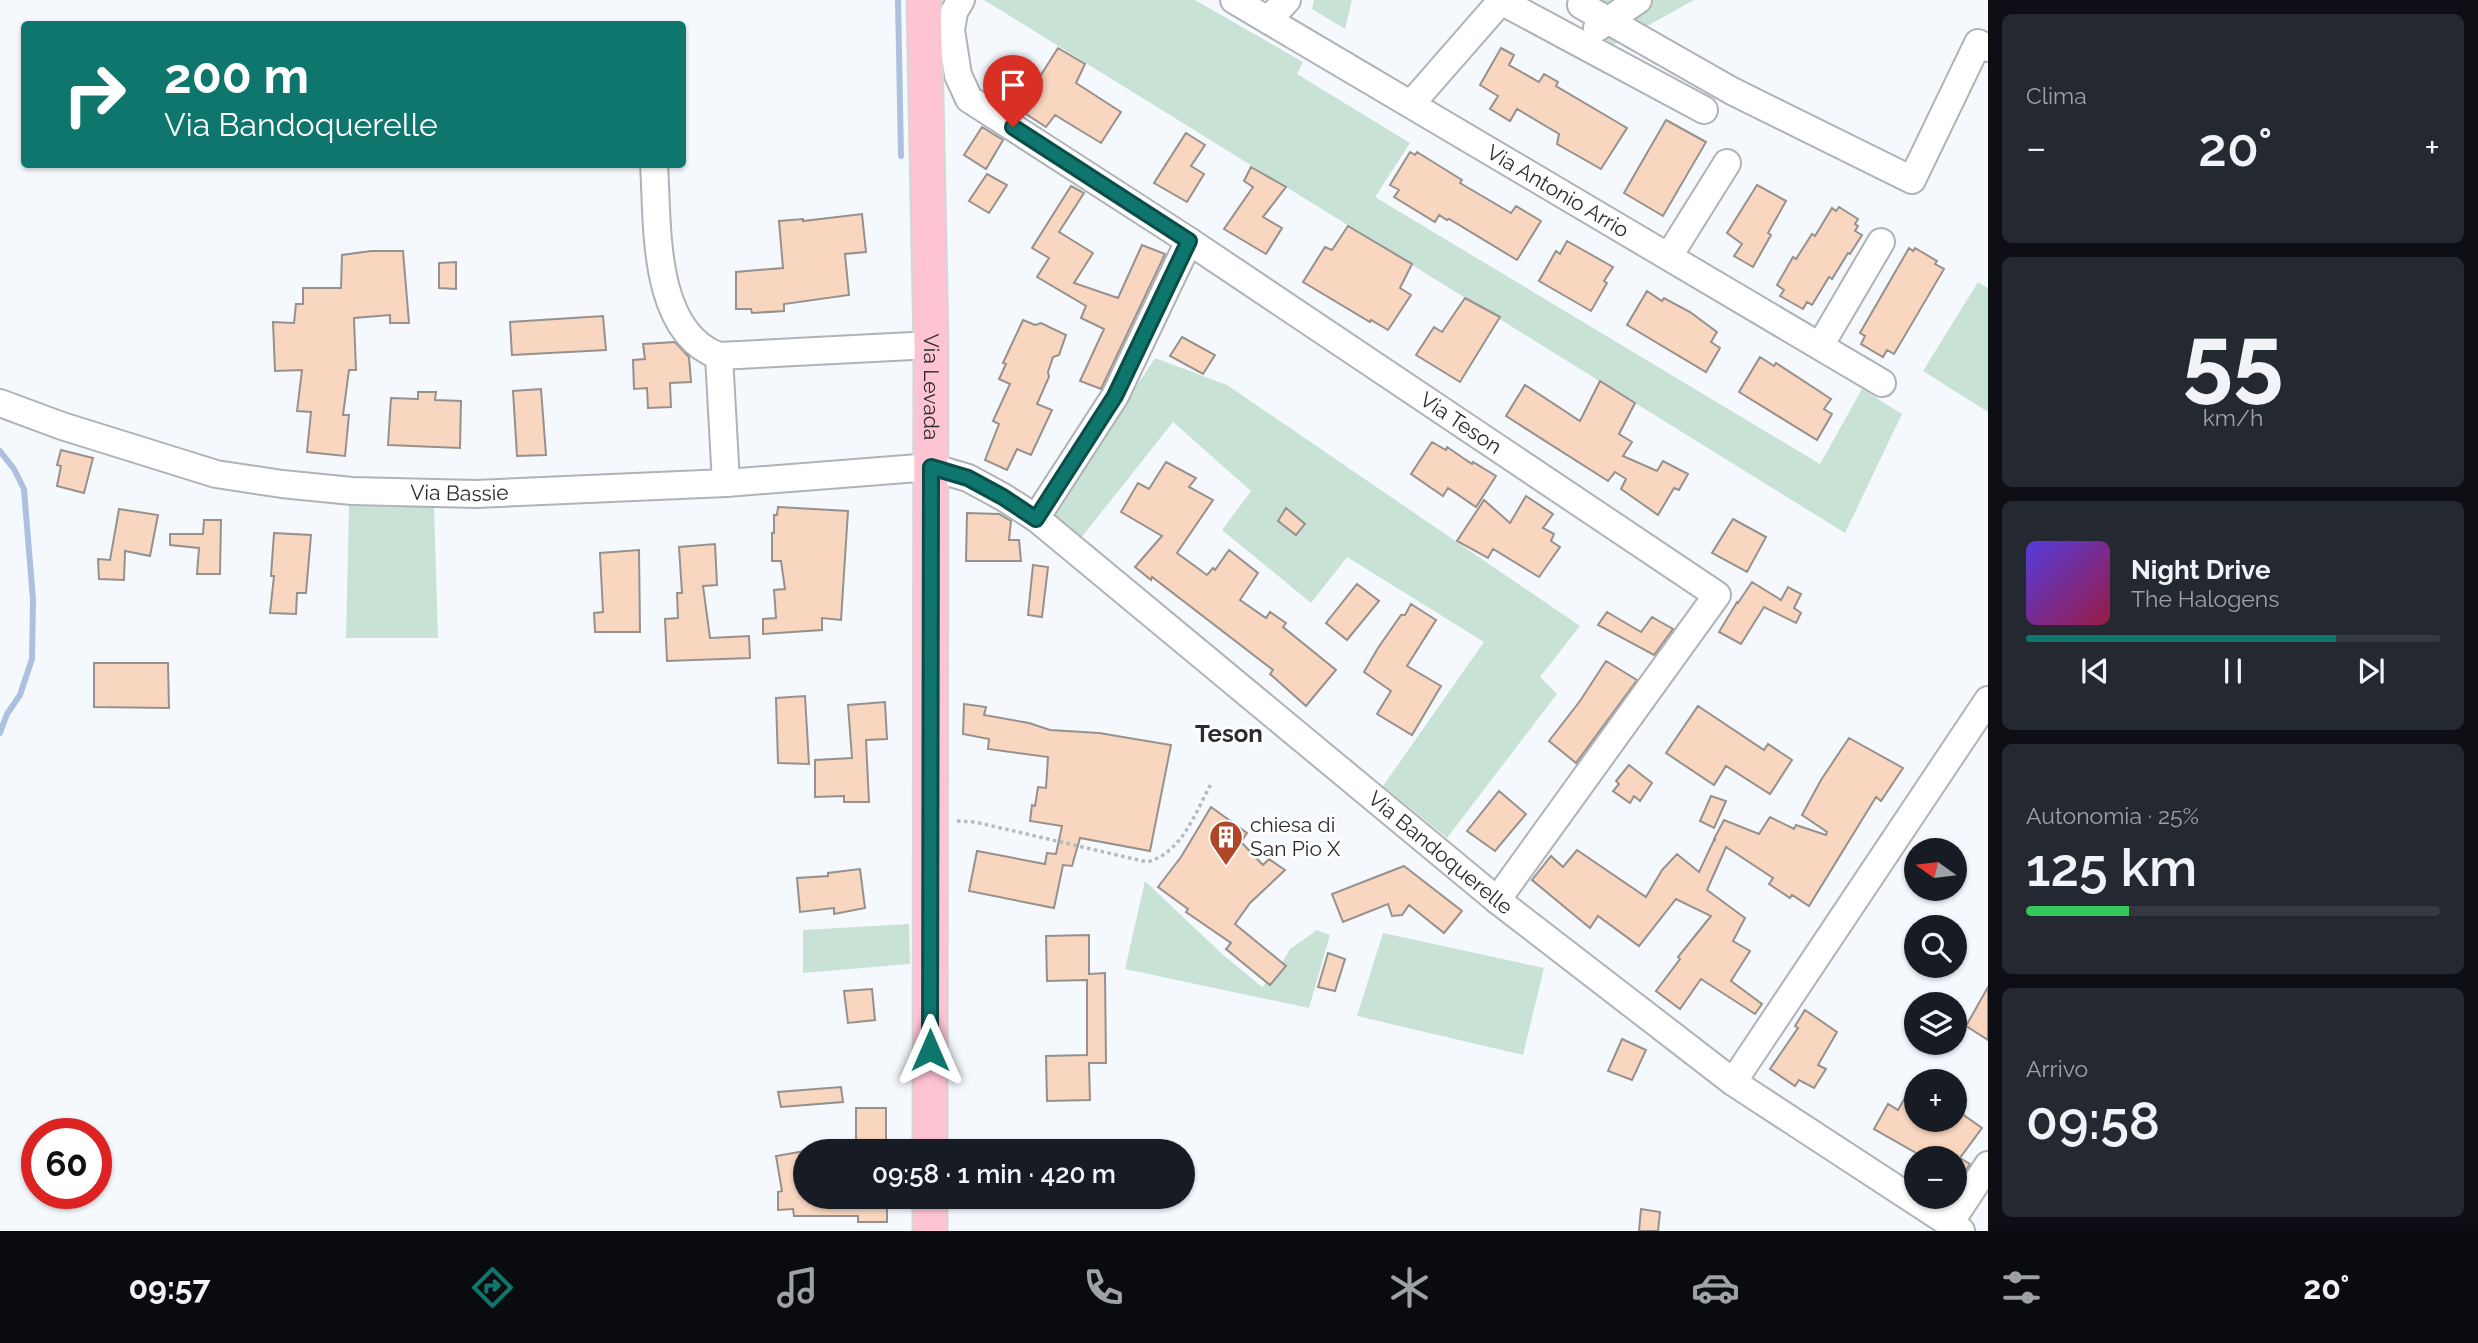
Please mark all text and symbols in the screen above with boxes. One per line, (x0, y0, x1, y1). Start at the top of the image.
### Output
text: 200 m (164, 47, 309, 104)
icon: right (49, 49, 140, 140)
pin (983, 55, 1043, 127)
icon: arrive (994, 66, 1032, 104)
text: Clima (2026, 82, 2087, 109)
text: Via Bandoquerelle (164, 106, 438, 143)
text: 20° (2198, 117, 2272, 178)
text: − (2026, 125, 2046, 170)
text: + (2424, 125, 2440, 170)
street label: Via Antonio Arrio (1482, 139, 1634, 243)
text: 55 (2183, 305, 2283, 412)
street label: Via Levada (919, 333, 944, 440)
street label: Via Teson (1416, 387, 1506, 459)
text: km/h (2203, 404, 2263, 431)
street label: Via Bassie (410, 479, 509, 506)
text: Night Drive (2131, 555, 2270, 585)
text: The Halogens (2131, 585, 2279, 612)
icon: previous (2076, 652, 2114, 690)
icon: pause (2214, 652, 2252, 690)
icon: next (2352, 652, 2390, 690)
district label: Teson (1195, 719, 1263, 748)
street label: Via Bandoquerelle (1363, 786, 1518, 919)
text: Autonomia · 25% (2026, 802, 2199, 829)
place label: chiesa di San Pio X (1250, 812, 1341, 861)
building icon: chiesa di San Pio X (1207, 818, 1245, 867)
text: 125 km (2026, 837, 2197, 898)
north arrow (1904, 838, 1967, 901)
map controls (1904, 838, 1967, 1209)
button: search (1904, 915, 1967, 978)
button: layers (1904, 992, 1967, 1055)
position arrow (893, 1013, 967, 1087)
text: Arrivo (2026, 1055, 2088, 1082)
button: + (1904, 1069, 1967, 1132)
text: 09:58 (2026, 1090, 2160, 1151)
speed limit sign: 60 (21, 1118, 112, 1209)
button: − (1904, 1146, 1967, 1209)
text: 09:58 · 1 min · 420 m (872, 1159, 1116, 1189)
icon: directions (468, 1263, 517, 1312)
icon: music (773, 1263, 822, 1312)
icon: phone (1079, 1263, 1128, 1312)
icon: climate (1385, 1263, 1434, 1312)
icon: car (1691, 1263, 1740, 1312)
icon: filters (1997, 1263, 2046, 1312)
text: 09:57 (128, 1269, 211, 1306)
text: 20° (2303, 1269, 2349, 1306)

